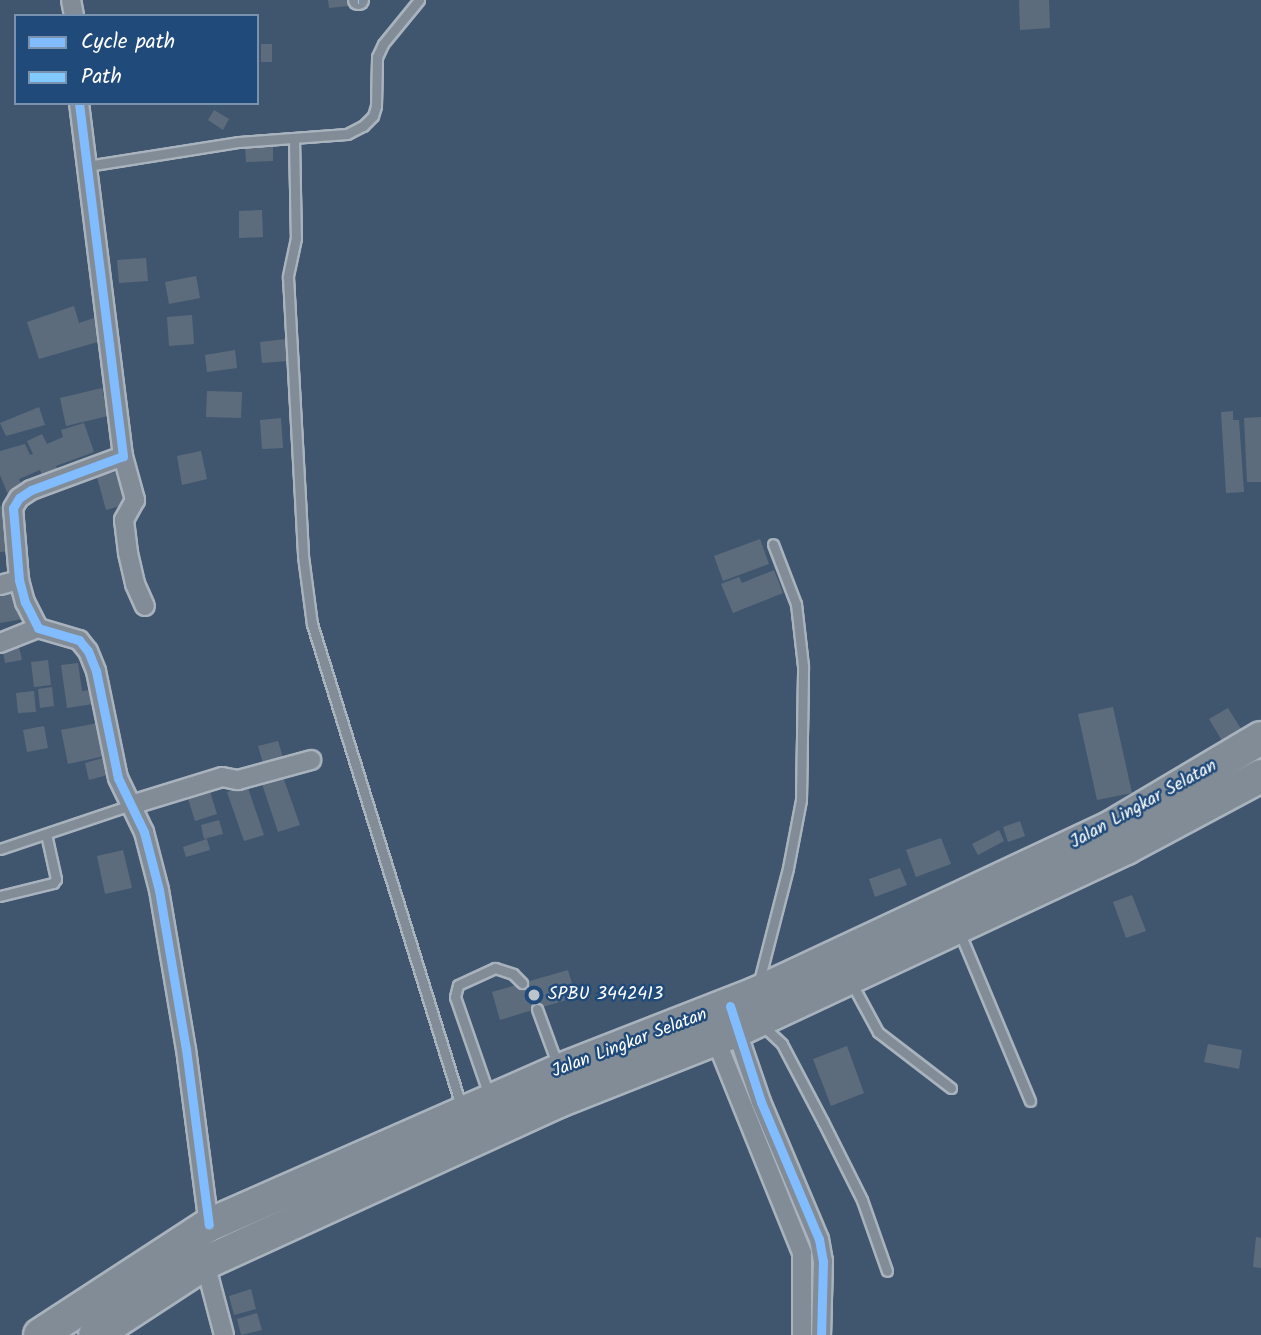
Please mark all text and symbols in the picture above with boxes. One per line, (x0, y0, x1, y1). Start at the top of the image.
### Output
legend (14, 14, 259, 105)
text: Cycle path (81, 26, 175, 59)
text: Path (81, 61, 122, 94)
street label: Jalan Lingkar Selatan (1067, 756, 1221, 854)
place label: SPBU 3442413 (548, 984, 663, 1006)
marker: SPBU 3442413 (526, 987, 542, 1003)
street label: Jalan Lingkar Selatan (549, 1004, 711, 1084)

